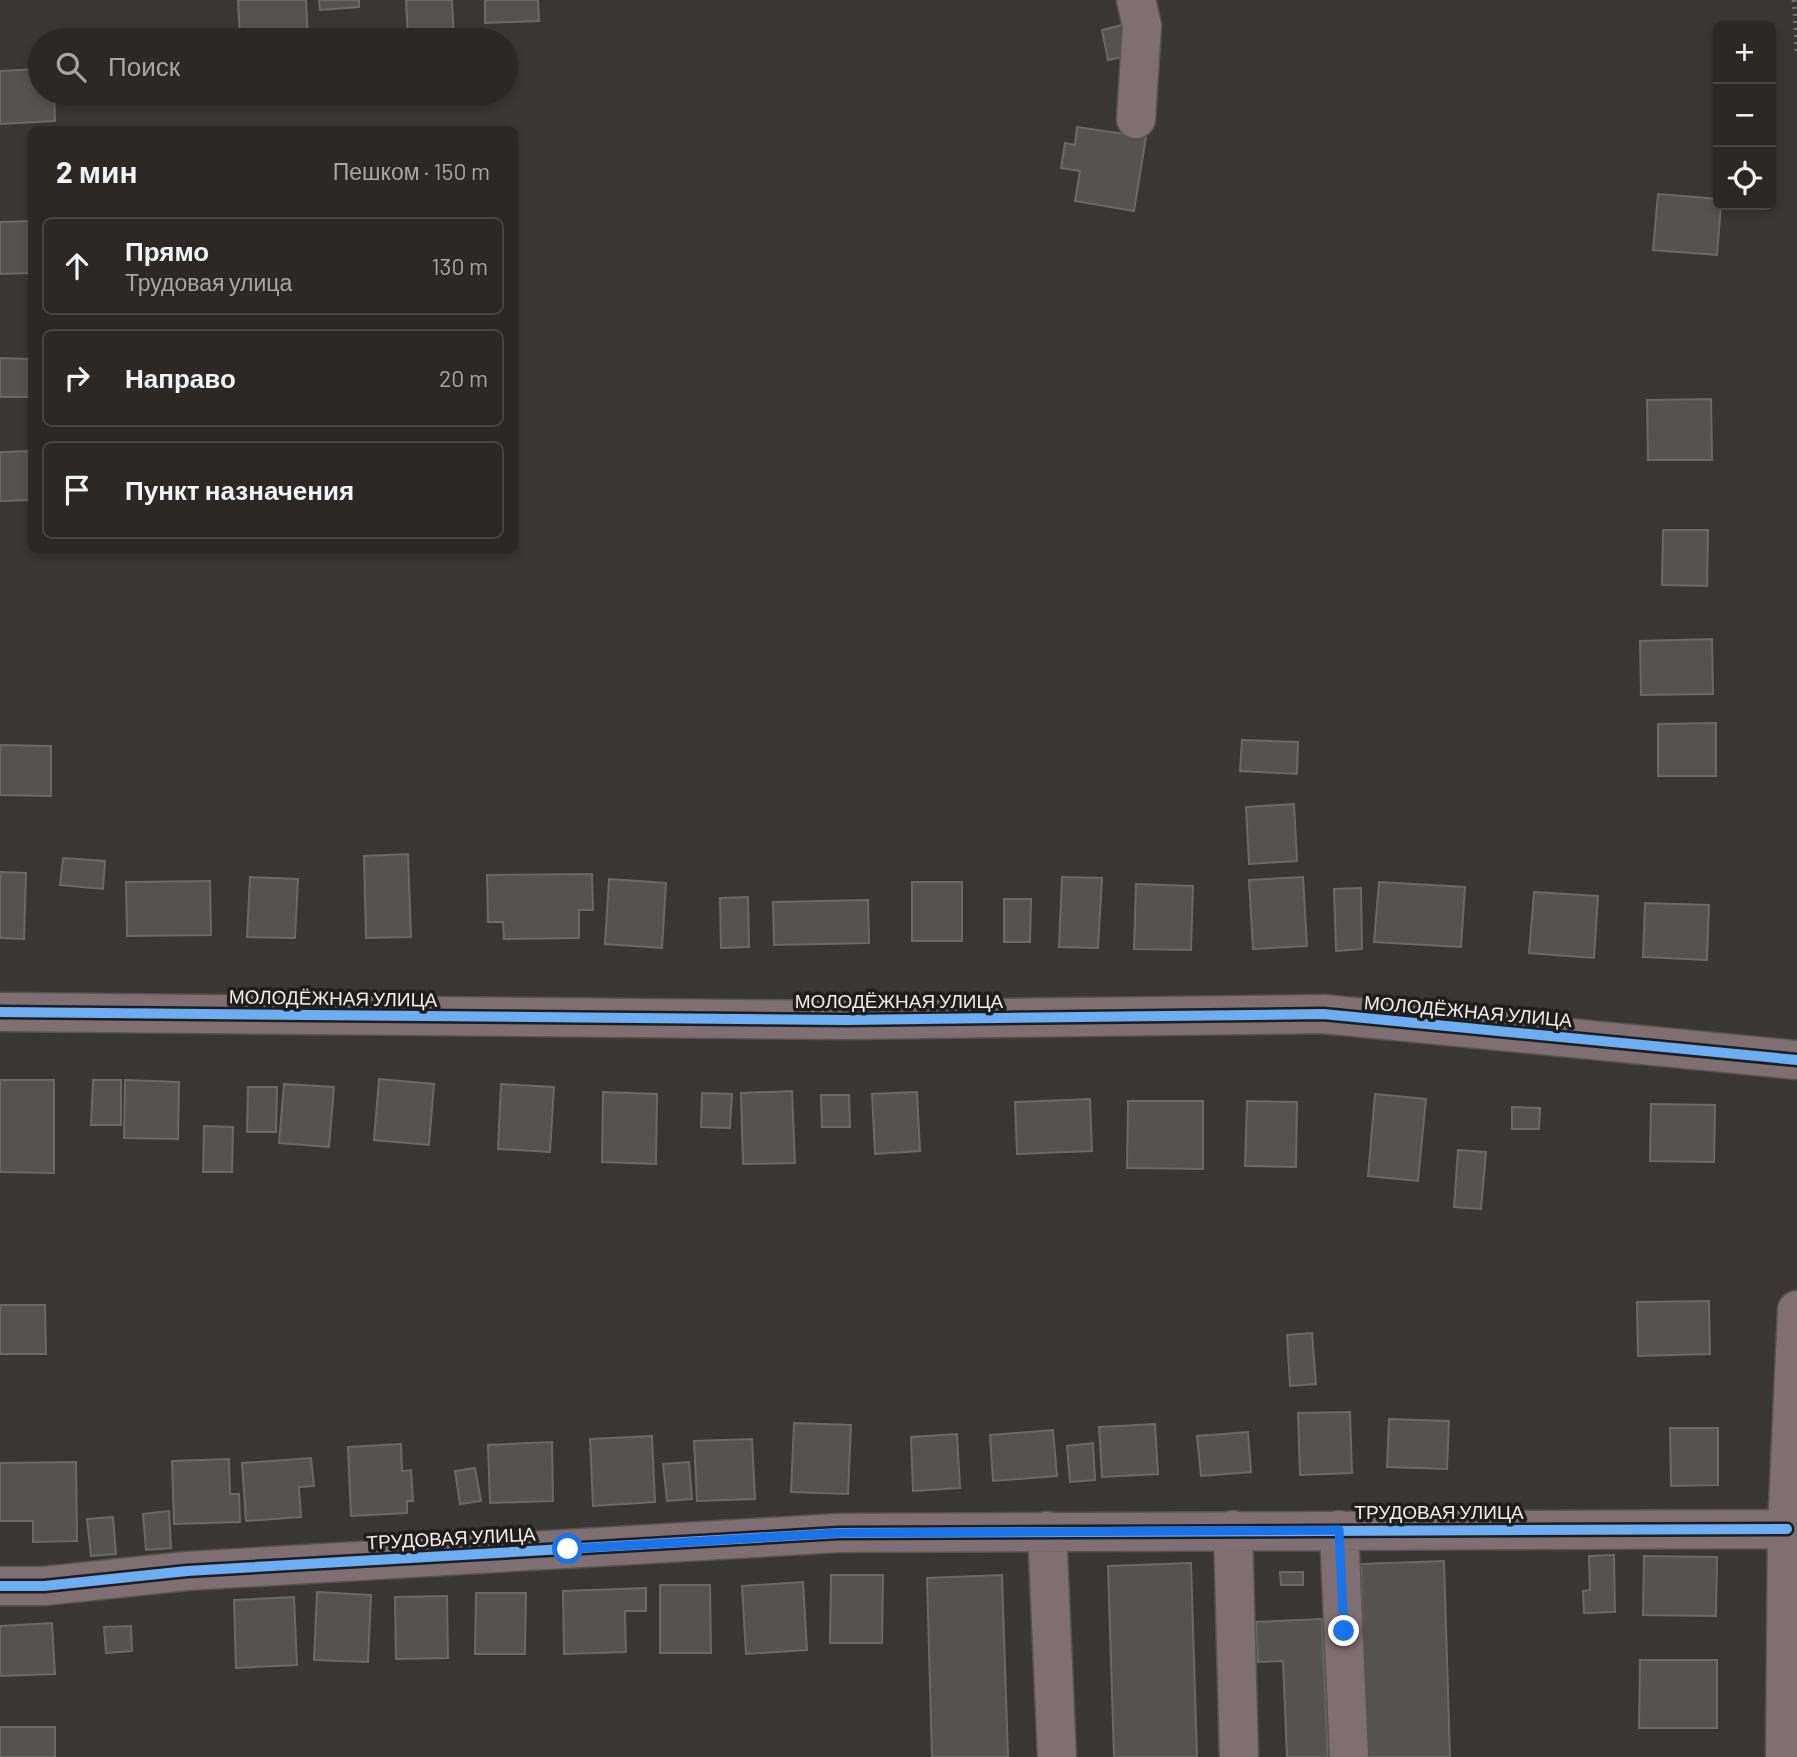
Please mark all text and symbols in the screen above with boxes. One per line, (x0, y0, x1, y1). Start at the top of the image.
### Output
map controls (1713, 21, 1776, 210)
button: + (1713, 21, 1776, 84)
search box (28, 28, 518, 105)
icon: search (52, 48, 90, 86)
text: Поиск (108, 50, 180, 81)
button: − (1713, 84, 1776, 147)
button: locate (1713, 147, 1776, 210)
text: 2 мин (56, 153, 138, 189)
text: Пешком · 150 m (333, 157, 490, 185)
text: Прямо (125, 235, 209, 266)
icon: ahead (58, 247, 96, 285)
text: 130 m (431, 252, 488, 280)
text: Трудовая улица (125, 268, 292, 296)
icon: right (58, 359, 96, 397)
text: Направо (125, 362, 236, 393)
text: 20 m (439, 364, 488, 392)
icon: arrive (58, 471, 96, 509)
text: Пункт назначения (125, 474, 354, 505)
street label: МОЛОДЁЖНАЯ УЛИЦА (229, 984, 438, 1011)
street label: МОЛОДЁЖНАЯ УЛИЦА (795, 989, 1004, 1012)
street label: МОЛОДЁЖНАЯ УЛИЦА (1363, 990, 1573, 1031)
street label: ТРУДОВАЯ УЛИЦА (1354, 1500, 1524, 1523)
street label: ТРУДОВАЯ УЛИЦА (366, 1522, 536, 1553)
route start (552, 1533, 583, 1564)
route end (1328, 1615, 1359, 1646)

